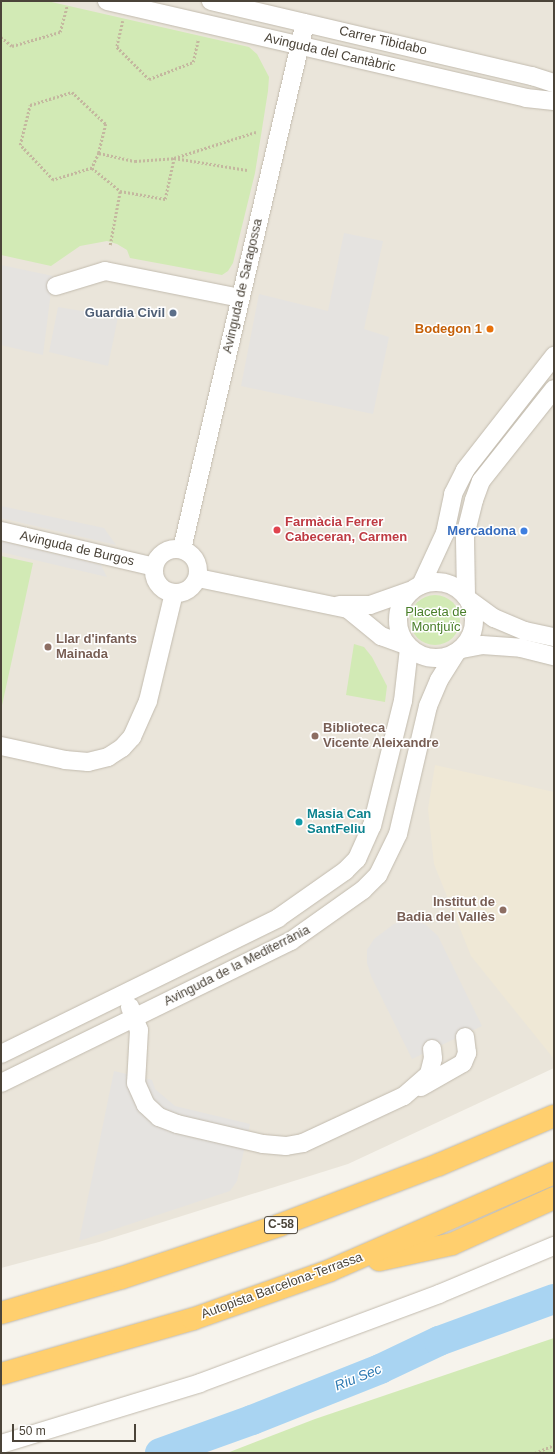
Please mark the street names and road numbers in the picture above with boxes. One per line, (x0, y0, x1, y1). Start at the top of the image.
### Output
street label: Carrer Tibidabo (337, 23, 429, 59)
street label: Avinguda del Cantàbric (263, 30, 397, 76)
street label: Avinguda de Saragossa (220, 217, 266, 355)
street label: Avinguda de Burgos (18, 528, 136, 570)
street label: Avinguda de la Mediterrània (161, 922, 313, 1010)
road number: C-58 (263, 1215, 299, 1235)
street label: Autopista Barcelona-Terrassa (199, 1250, 365, 1322)

